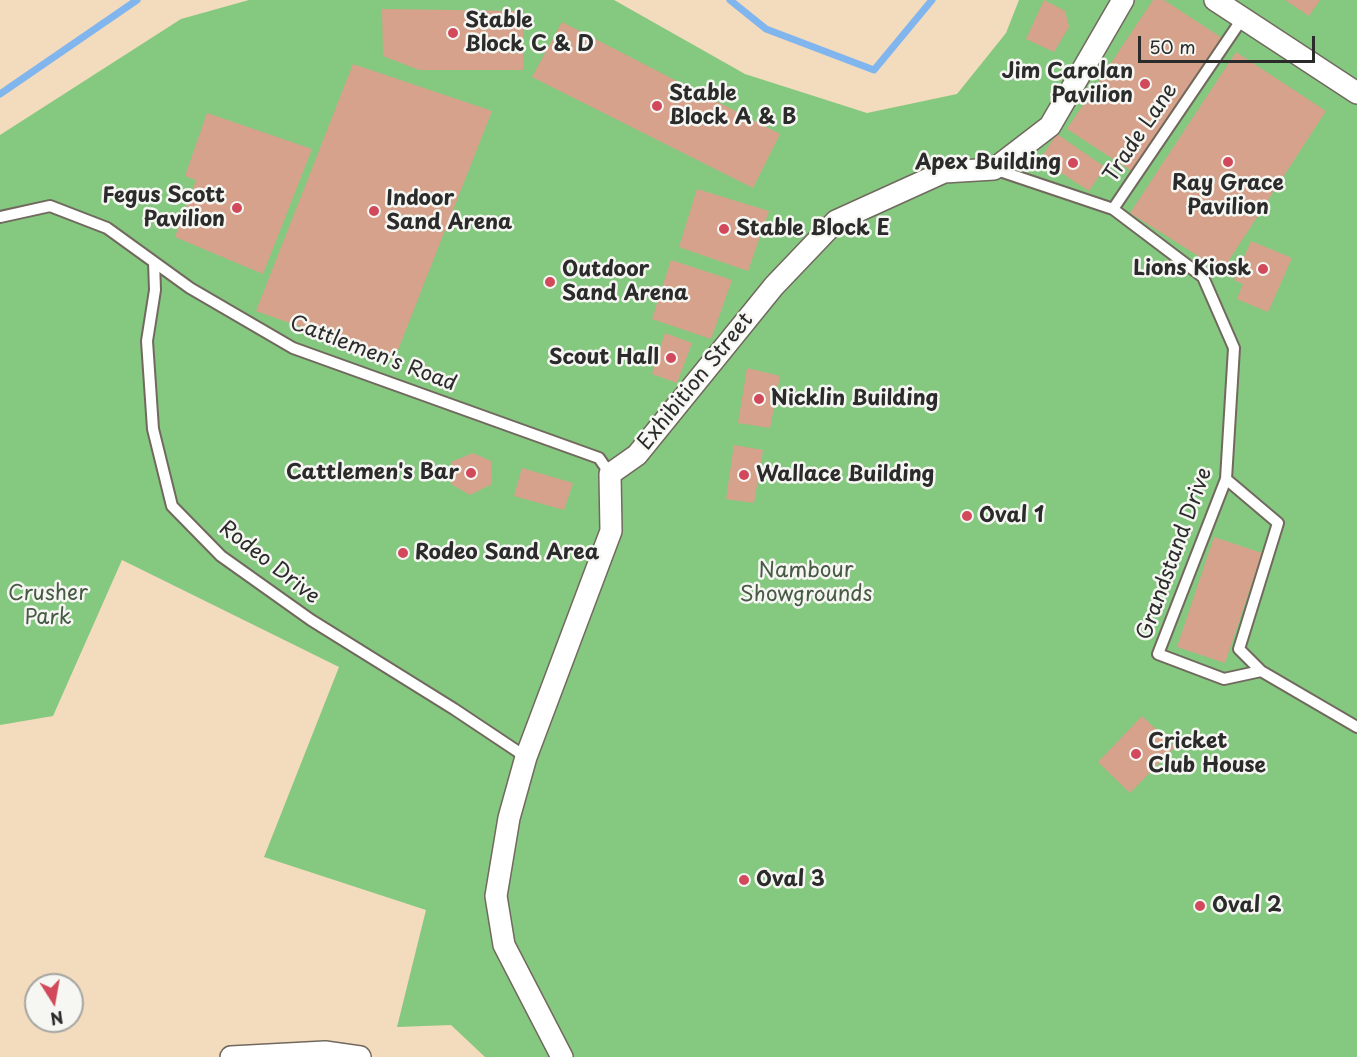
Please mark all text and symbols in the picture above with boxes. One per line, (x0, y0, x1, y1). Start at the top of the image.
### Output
place label: Stable Block C & D (465, 8, 594, 58)
scale bar (1141, 24, 1318, 62)
marker: Stable Block C & D (446, 26, 460, 40)
text: 50 m (1149, 33, 1196, 60)
place label: Jim Carolan Pavilion (1002, 59, 1133, 109)
marker: Jim Carolan Pavilion (1138, 77, 1152, 91)
street label: Trade Lane (1099, 79, 1183, 187)
place label: Stable Block A & B (669, 81, 796, 131)
marker: Stable Block A & B (650, 99, 664, 113)
place label: Apex Building (915, 150, 1061, 176)
marker: Ray Grace Pavilion (1221, 155, 1235, 169)
marker: Apex Building (1066, 156, 1080, 170)
place label: Ray Grace Pavilion (1172, 171, 1284, 221)
place label: Fegus Scott Pavilion (102, 183, 225, 233)
place label: Indoor Sand Arena (386, 186, 512, 236)
marker: Fegus Scott Pavilion (230, 201, 244, 215)
marker: Indoor Sand Arena (367, 204, 381, 218)
place label: Stable Block E (736, 216, 890, 242)
marker: Stable Block E (717, 222, 731, 236)
place label: Lions Kiosk (1133, 256, 1251, 282)
place label: Outdoor Sand Arena (562, 257, 688, 307)
marker: Lions Kiosk (1256, 262, 1270, 276)
marker: Outdoor Sand Arena (543, 275, 557, 289)
street label: Exhibition Street (633, 308, 759, 456)
street label: Cattlemen's Road (286, 311, 460, 397)
place label: Scout Hall (549, 345, 659, 371)
marker: Scout Hall (664, 351, 678, 365)
place label: Nicklin Building (771, 386, 938, 412)
marker: Nicklin Building (752, 392, 766, 406)
place label: Cattlemen's Bar (286, 460, 459, 486)
place label: Wallace Building (756, 462, 934, 488)
street label: Grandstand Drive (1132, 464, 1218, 644)
marker: Cattlemen's Bar (464, 466, 478, 480)
marker: Wallace Building (737, 468, 751, 482)
place label: Oval 1 (979, 503, 1044, 529)
marker: Oval 1 (960, 509, 974, 523)
street label: Rodeo Drive (214, 516, 324, 610)
place label: Rodeo Sand Area (415, 540, 599, 566)
marker: Rodeo Sand Area (396, 546, 410, 560)
park label: Nambour Showgrounds (740, 558, 872, 608)
park label: Crusher Park (8, 581, 88, 631)
place label: Cricket Club House (1148, 729, 1266, 779)
marker: Cricket Club House (1129, 747, 1143, 761)
place label: Oval 3 (756, 867, 825, 893)
marker: Oval 3 (737, 873, 751, 887)
place label: Oval 2 (1212, 893, 1282, 919)
marker: Oval 2 (1193, 899, 1207, 913)
north arrow (24, 973, 84, 1033)
text: N (49, 1006, 66, 1032)

